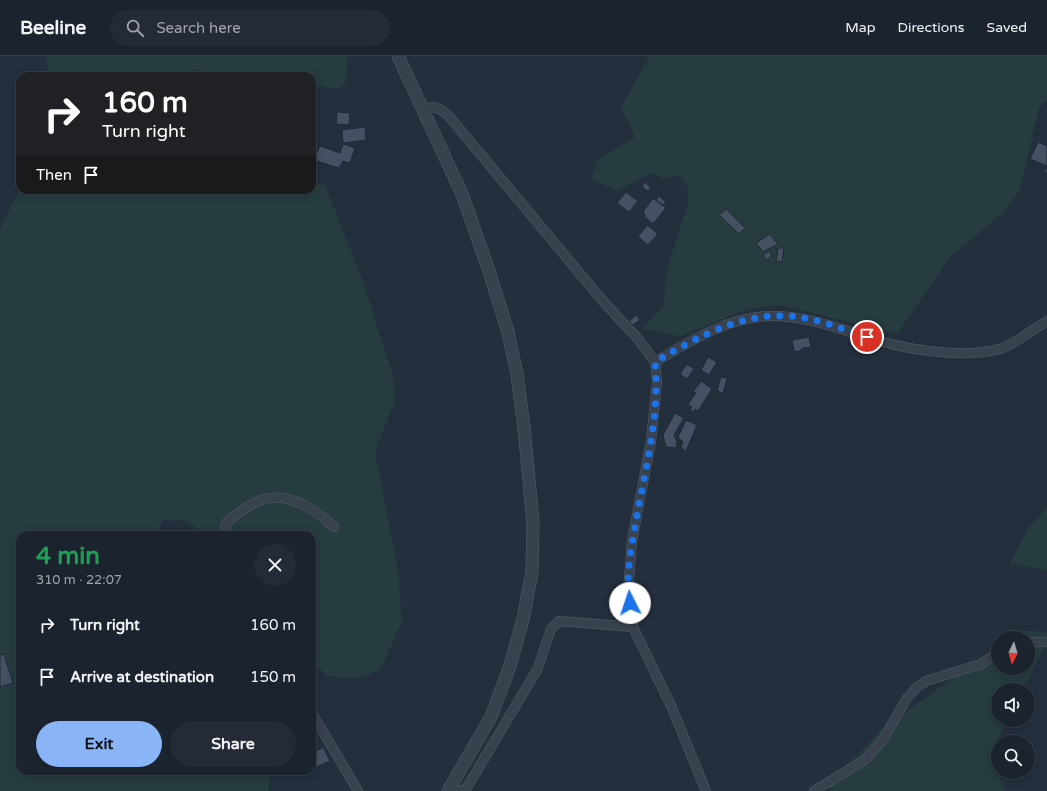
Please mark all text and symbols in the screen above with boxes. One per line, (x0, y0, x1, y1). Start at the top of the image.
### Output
search box (110, 10, 390, 46)
text: Beeline (20, 17, 86, 39)
icon: search (124, 17, 146, 39)
text: Search here (156, 19, 241, 37)
text: Map (845, 19, 876, 36)
text: Directions (898, 19, 965, 36)
text: Saved (987, 19, 1027, 36)
text: 160 m (102, 86, 188, 120)
icon: right (36, 88, 88, 140)
text: Turn right (102, 120, 186, 142)
icon: arrive (80, 164, 102, 186)
text: Then (36, 166, 72, 184)
pin (850, 320, 884, 354)
icon: arrive (856, 326, 878, 348)
text: 4 min (36, 542, 100, 571)
button: close (254, 544, 296, 586)
text: 310 m · 22:07 (36, 572, 122, 588)
position arrow (609, 582, 651, 624)
icon: right (36, 614, 58, 636)
text: Turn right (70, 616, 140, 634)
text: 160 m (250, 616, 296, 634)
north arrow (991, 631, 1035, 675)
map controls (991, 631, 1035, 779)
icon: arrive (36, 666, 58, 688)
text: Arrive at destination (70, 668, 214, 686)
text: 150 m (250, 668, 296, 686)
button: sound (991, 683, 1035, 727)
button: Exit (36, 721, 162, 767)
button: Share (170, 721, 296, 767)
button: search (991, 735, 1035, 779)

